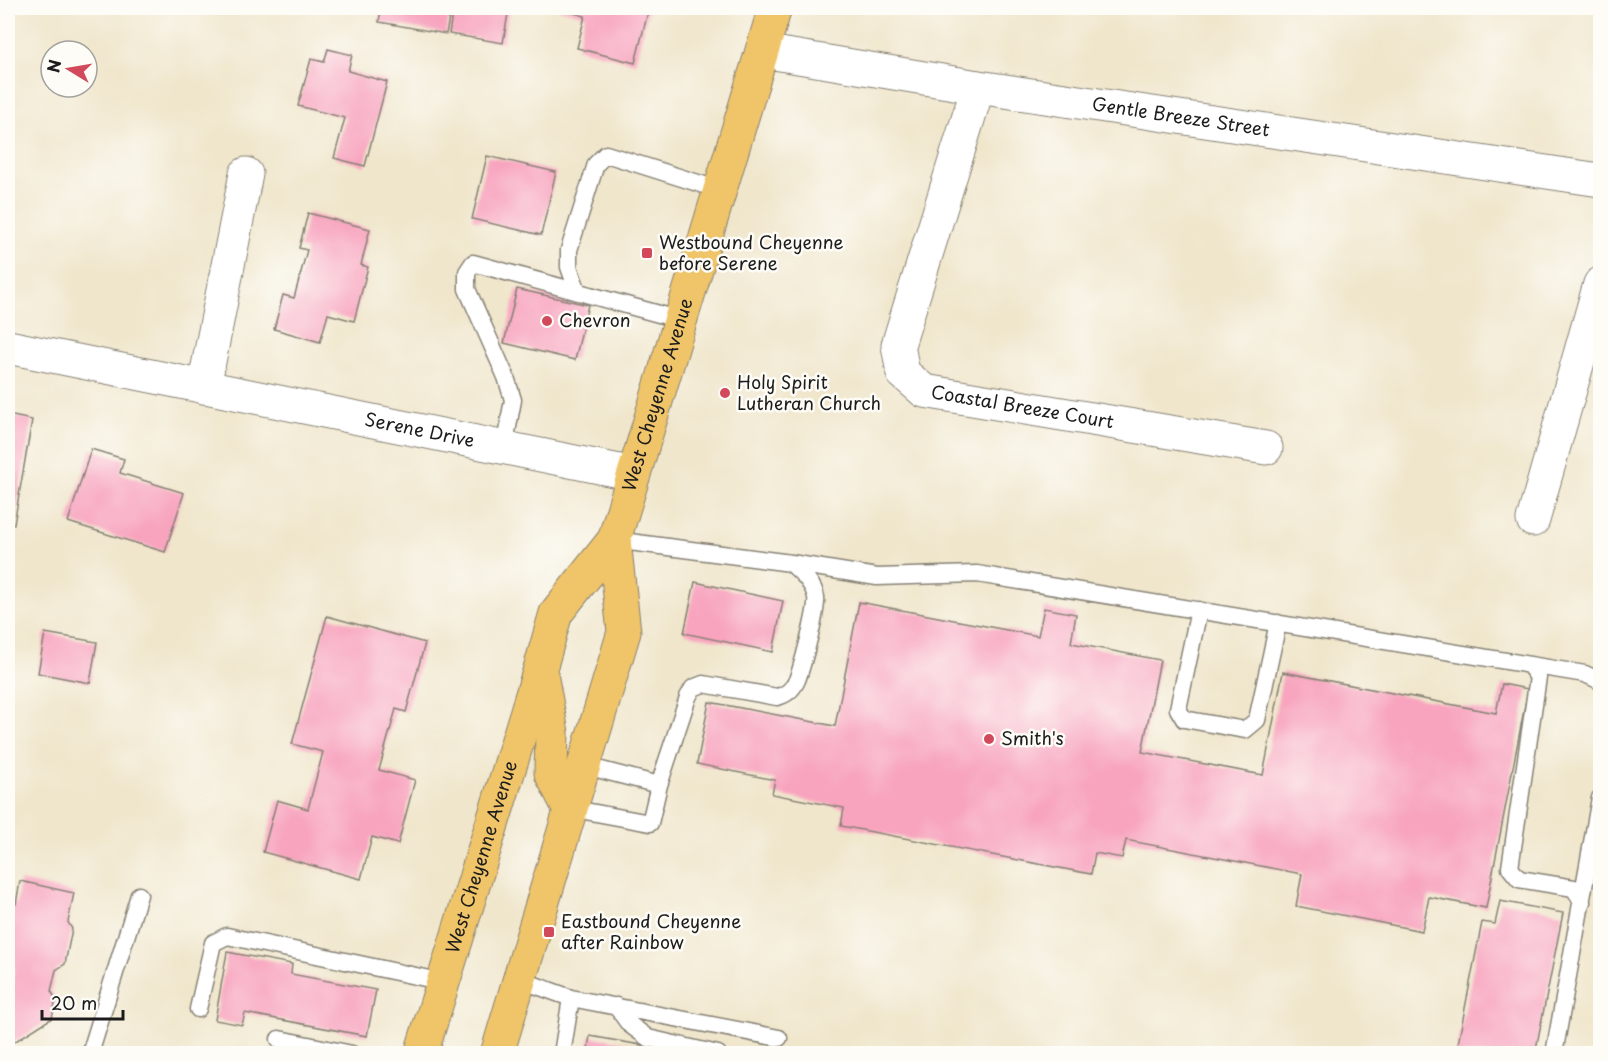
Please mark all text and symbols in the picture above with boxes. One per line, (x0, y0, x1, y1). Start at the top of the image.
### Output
north arrow (39, 39, 99, 99)
text: N (40, 57, 66, 74)
street label: Gentle Breeze Street (1090, 89, 1272, 142)
place label: Westbound Cheyenne before Serene (659, 228, 844, 276)
marker: Westbound Cheyenne before Serene (640, 246, 654, 260)
street label: West Cheyenne Avenue (614, 294, 698, 494)
place label: Chevron (559, 306, 631, 333)
marker: Chevron (540, 314, 554, 328)
place label: Holy Spirit Lutheran Church (737, 368, 881, 416)
street label: Coastal Breeze Court (929, 377, 1116, 434)
marker: Holy Spirit Lutheran Church (718, 386, 732, 400)
street label: Serene Drive (363, 405, 477, 453)
place label: Smith's (1001, 724, 1064, 751)
marker: Smith's (982, 732, 996, 746)
street label: West Cheyenne Avenue (438, 757, 523, 957)
place label: Eastbound Cheyenne after Rainbow (561, 907, 741, 955)
marker: Eastbound Cheyenne after Rainbow (542, 925, 556, 939)
scale bar (42, 983, 123, 1021)
text: 20 m (51, 989, 97, 1016)

